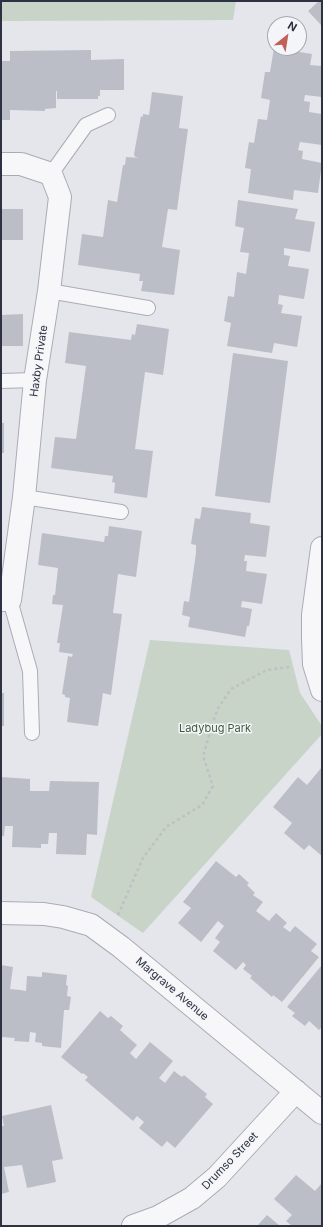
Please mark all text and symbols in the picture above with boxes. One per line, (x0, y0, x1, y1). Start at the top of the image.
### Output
north arrow (267, 16, 307, 56)
text: N (285, 18, 300, 35)
street label: Haxby Private (27, 324, 51, 398)
park label: Ladybug Park (179, 722, 251, 736)
street label: Margrave Avenue (133, 955, 211, 1023)
street label: Drumso Street (199, 1130, 261, 1192)

